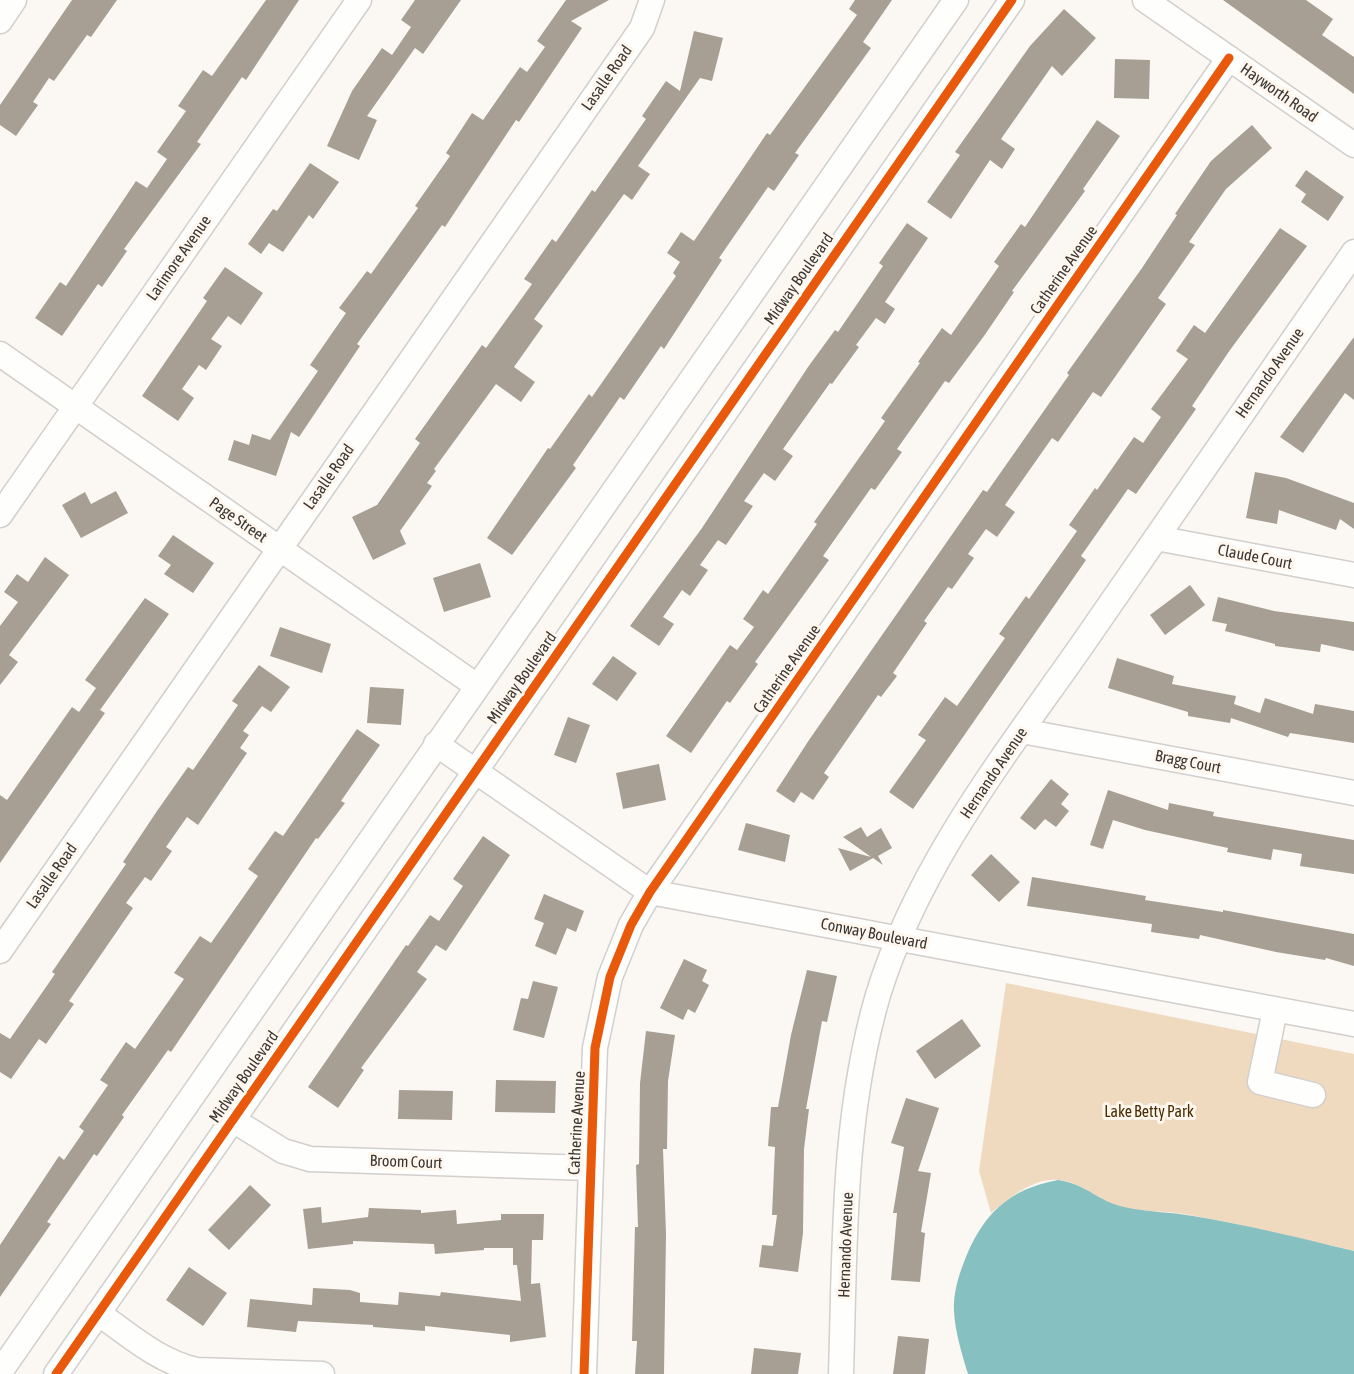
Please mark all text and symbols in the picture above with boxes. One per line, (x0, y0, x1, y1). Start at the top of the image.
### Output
street label: Lasalle Road (578, 42, 636, 114)
street label: Hayworth Road (1237, 59, 1321, 127)
street label: Larimore Avenue (143, 212, 215, 304)
street label: Catherine Avenue (1026, 222, 1102, 318)
street label: Midway Boulevard (760, 229, 838, 329)
street label: Hernando Avenue (1232, 324, 1308, 422)
street label: Lasalle Road (300, 441, 358, 513)
street label: Page Street (205, 493, 271, 547)
street label: Claude Court (1216, 540, 1294, 574)
street label: Catherine Avenue (749, 621, 825, 717)
street label: Midway Boulevard (483, 628, 561, 728)
street label: Hernando Avenue (956, 724, 1032, 822)
street label: Bragg Court (1153, 746, 1223, 778)
street label: Lasalle Road (23, 840, 81, 912)
street label: Conway Boulevard (819, 914, 929, 954)
street label: Midway Boulevard (205, 1027, 283, 1127)
street label: Catherine Avenue (565, 1070, 589, 1176)
park label: Lake Betty Park (1104, 1102, 1194, 1122)
street label: Broom Court (369, 1151, 443, 1173)
street label: Hernando Avenue (835, 1192, 857, 1298)

